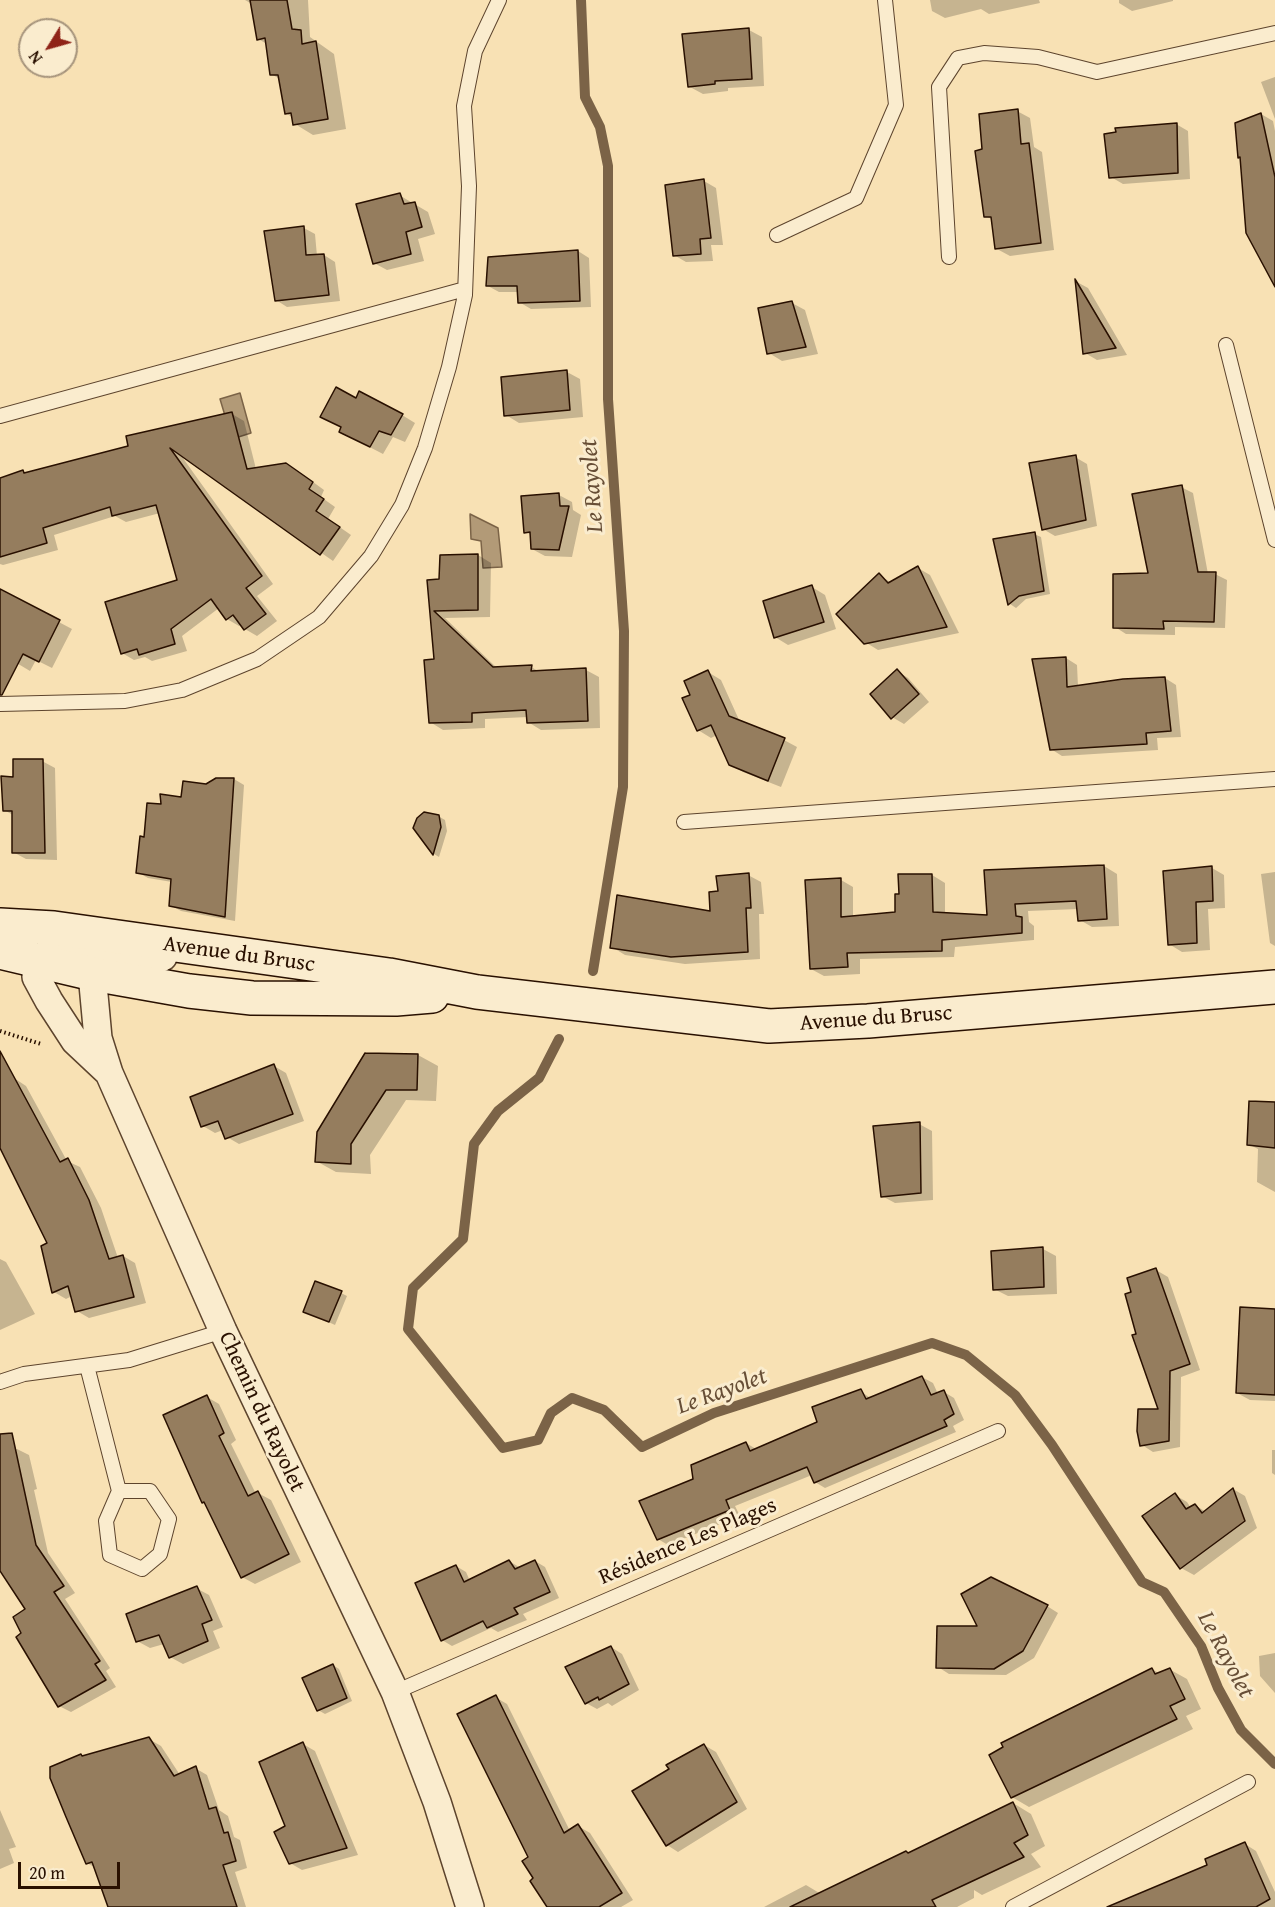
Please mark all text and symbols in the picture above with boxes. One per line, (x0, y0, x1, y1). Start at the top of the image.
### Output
north arrow (18, 18, 78, 78)
text: N (22, 46, 48, 69)
water label: Le Rayolet (575, 438, 611, 534)
street label: Avenue du Brusc (161, 931, 317, 979)
street label: Avenue du Brusc (799, 1001, 953, 1037)
street label: Chemin du Rayolet (212, 1328, 310, 1496)
water label: Le Rayolet (673, 1362, 771, 1422)
street label: Résidence Les Plages (595, 1493, 781, 1591)
water label: Le Rayolet (1190, 1607, 1260, 1703)
scale bar (21, 1850, 123, 1888)
text: 20 m (29, 1859, 65, 1886)

